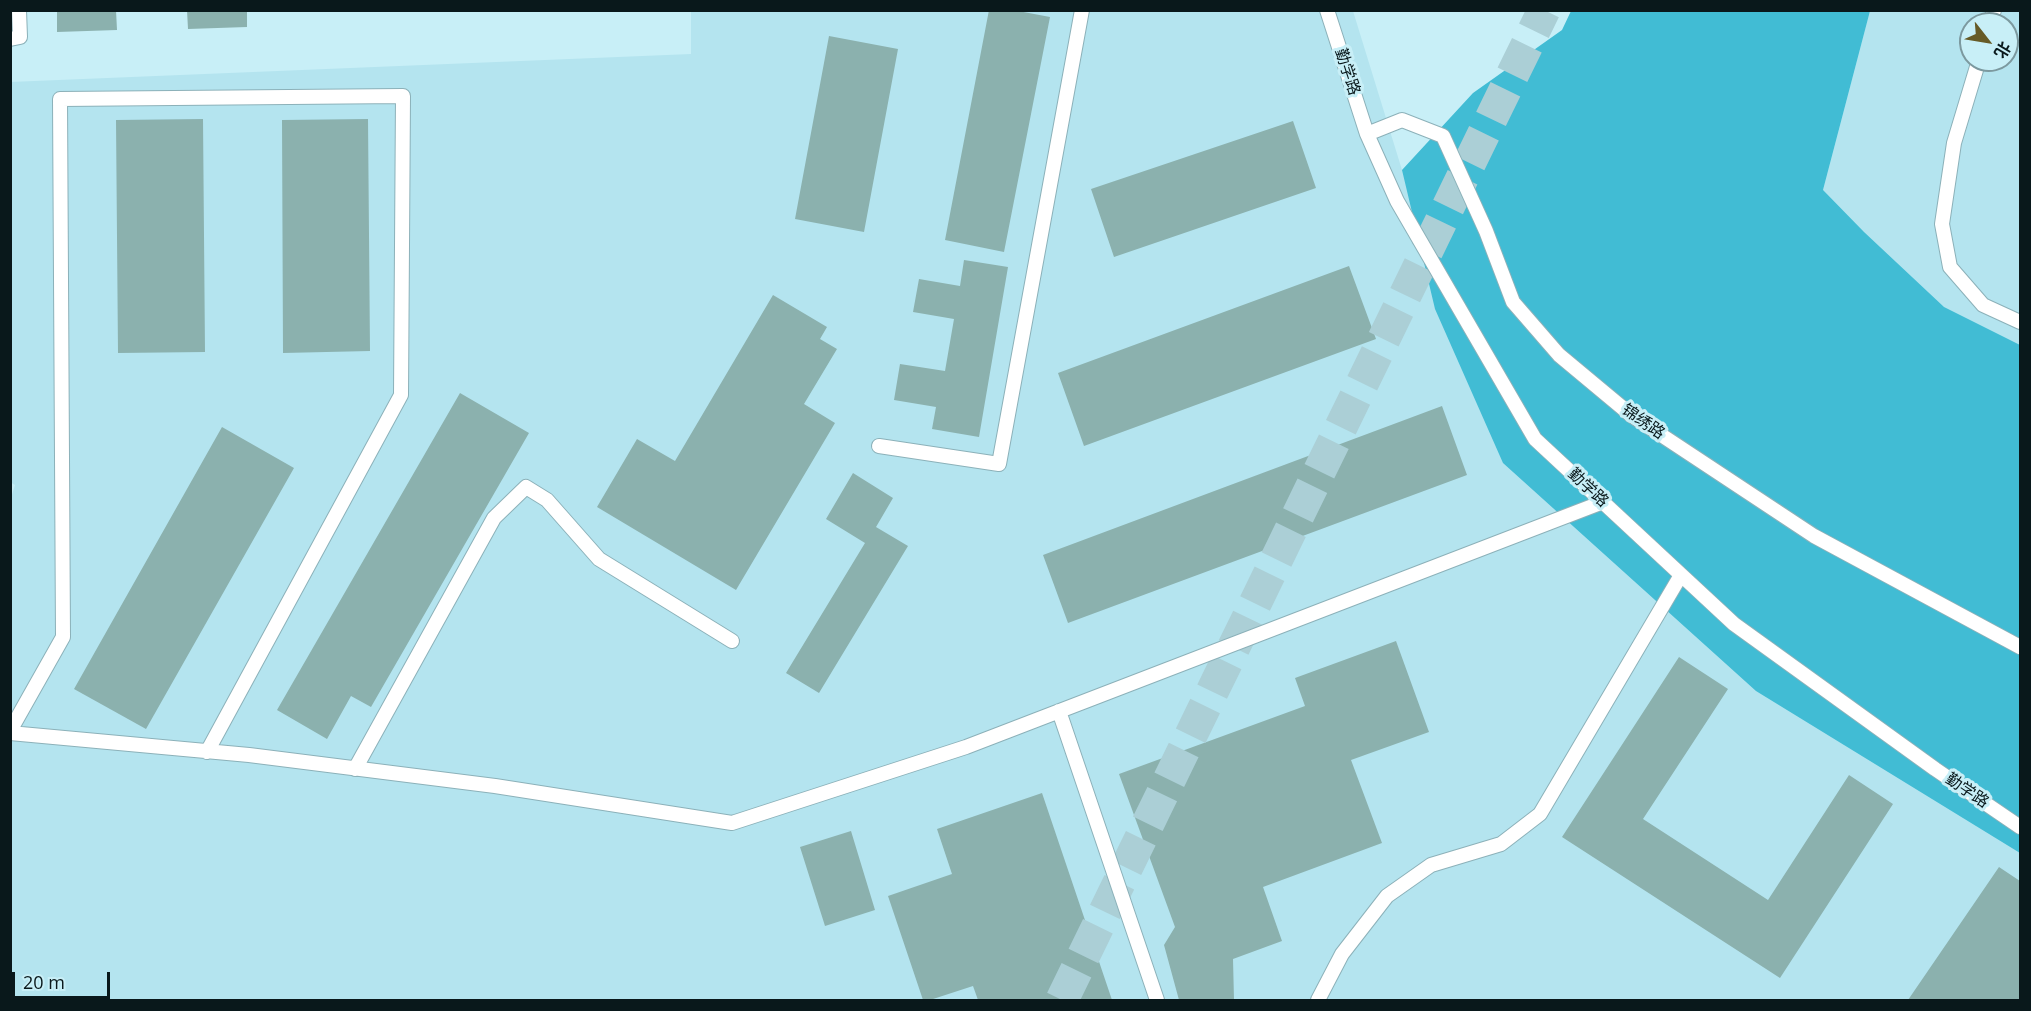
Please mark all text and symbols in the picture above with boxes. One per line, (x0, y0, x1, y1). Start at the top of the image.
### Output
north arrow (1959, 12, 2019, 72)
text: 北 (1989, 38, 2016, 63)
street label: 勤学路 (1330, 46, 1364, 98)
street label: 锦绣路 (1618, 400, 1668, 444)
street label: 勤学路 (1564, 465, 1612, 511)
street label: 勤学路 (1942, 770, 1992, 812)
scale bar (15, 960, 112, 998)
text: 20 m (23, 970, 65, 994)

